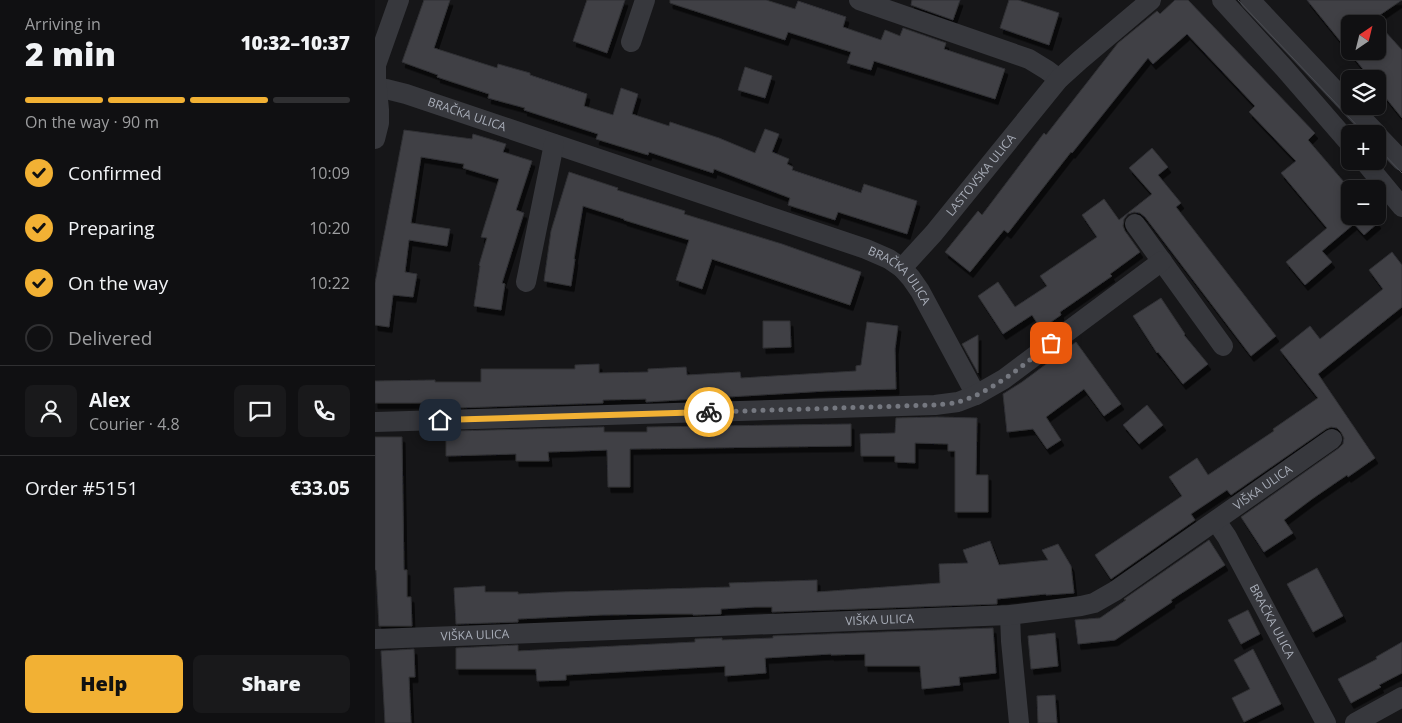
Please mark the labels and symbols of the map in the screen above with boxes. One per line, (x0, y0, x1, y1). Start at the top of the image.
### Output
north arrow (1341, 15, 1386, 60)
street label: BRAČKA ULICA (426, 93, 509, 135)
street label: LASTOVSKA ULICA (942, 130, 1020, 220)
street label: BRAČKA ULICA (866, 242, 935, 308)
pin (1030, 322, 1072, 364)
courier (684, 387, 734, 437)
pin (419, 399, 461, 441)
street label: VIŠKA ULICA (1229, 460, 1296, 514)
street label: BRAČKA ULICA (1246, 581, 1299, 662)
street label: VIŠKA ULICA (845, 610, 915, 629)
street label: VIŠKA ULICA (440, 625, 510, 645)

